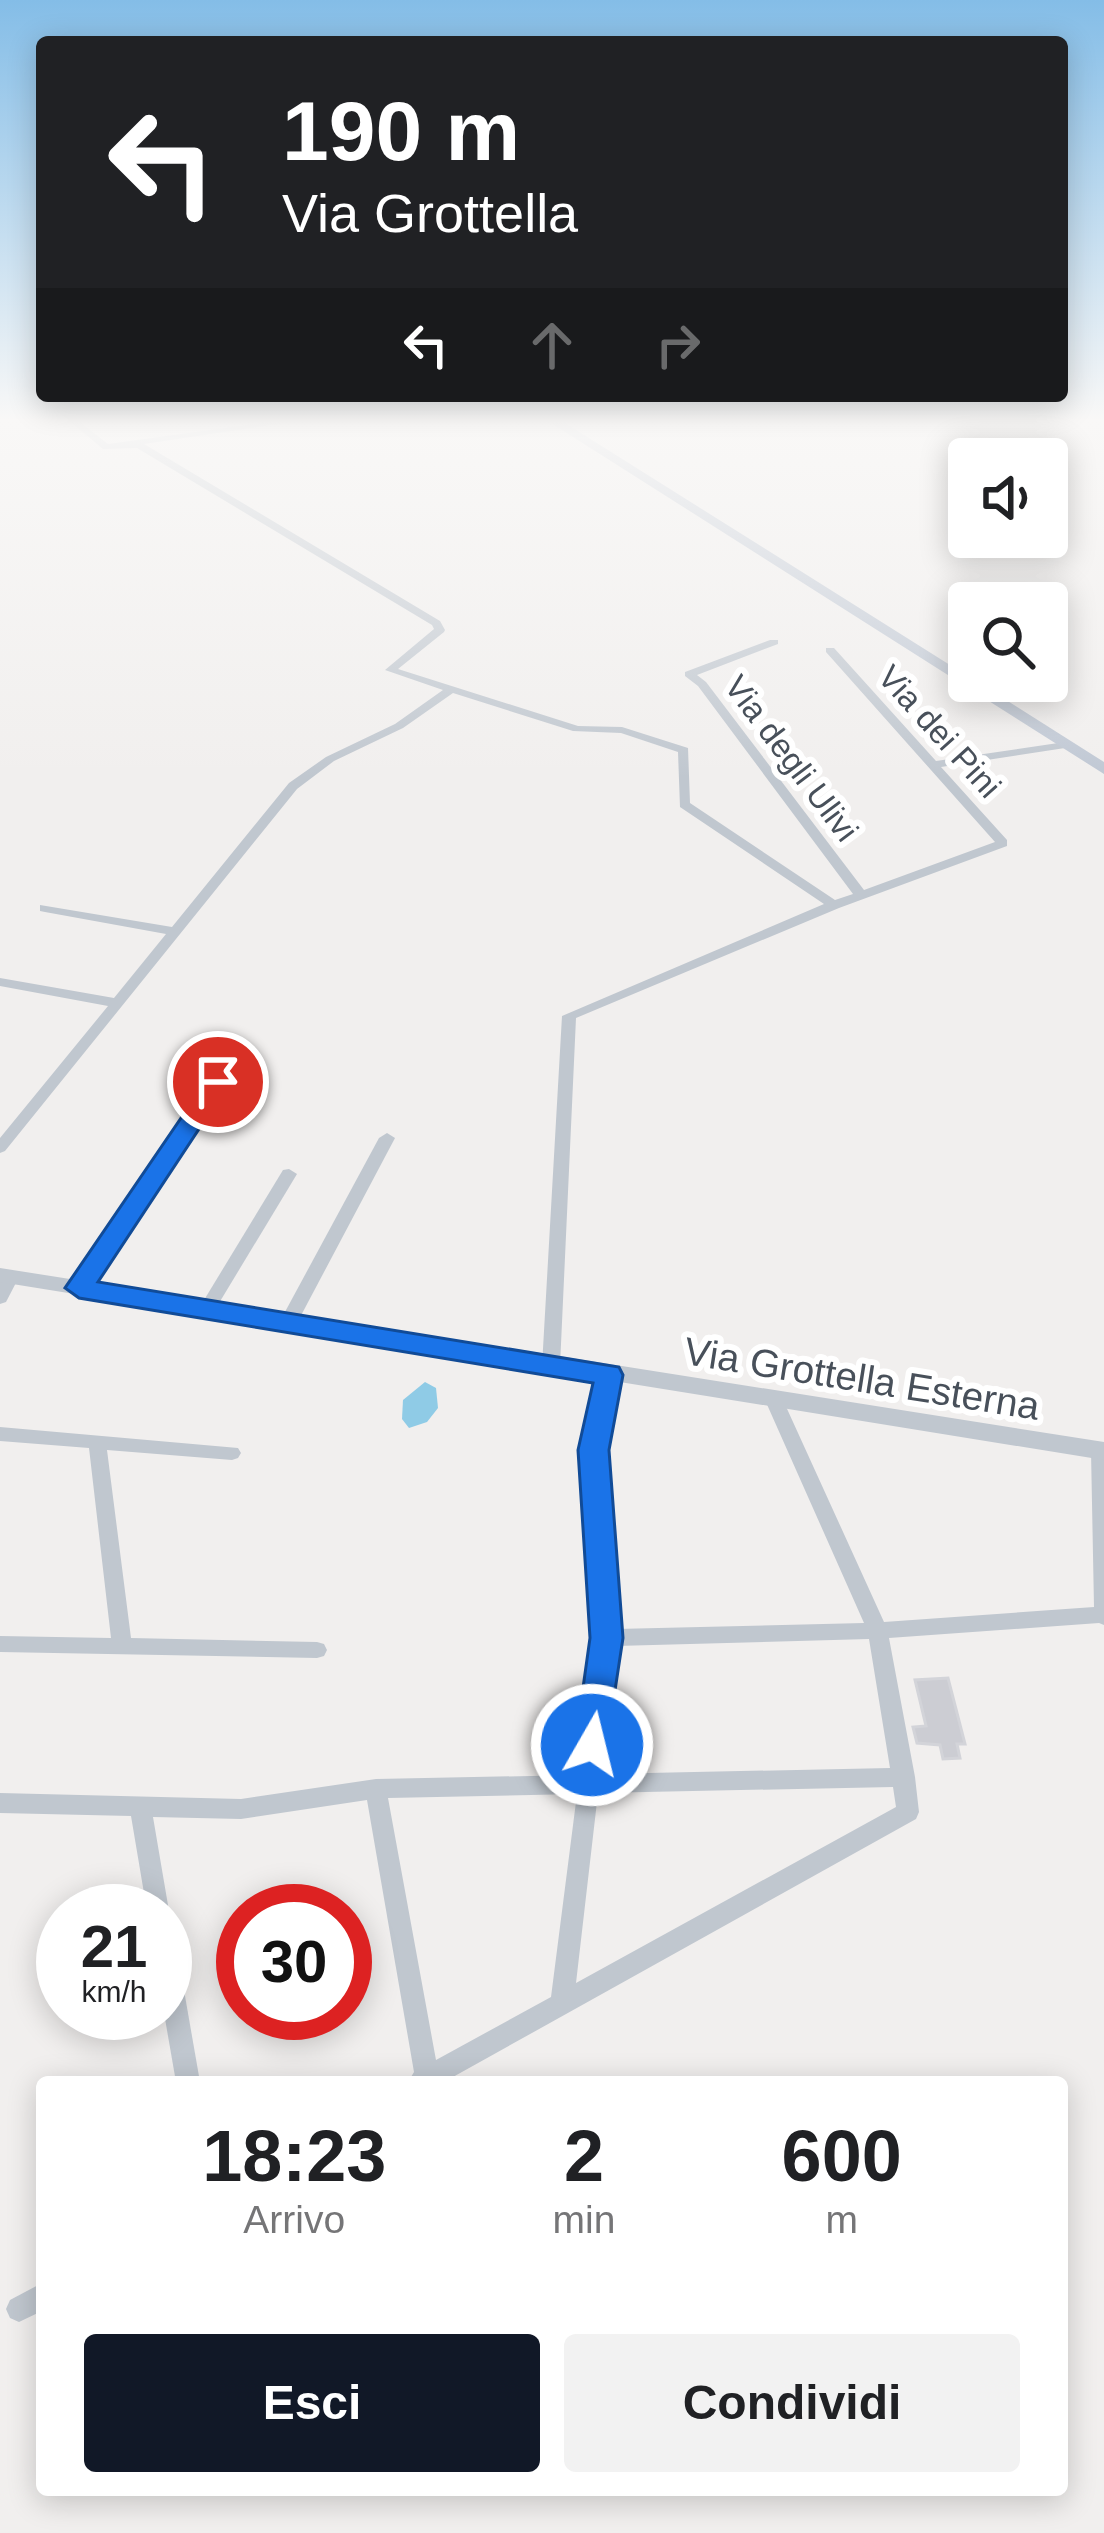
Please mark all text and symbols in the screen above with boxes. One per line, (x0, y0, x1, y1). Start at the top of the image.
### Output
icon: left (84, 84, 240, 240)
text: 190 m (282, 84, 520, 178)
text: Via Grottella (282, 183, 578, 243)
icon: left (393, 312, 459, 378)
icon: ahead (519, 312, 585, 378)
icon: right (645, 312, 711, 378)
map controls (948, 438, 1068, 702)
button: sound (948, 438, 1068, 558)
button: search (948, 582, 1068, 702)
street label: Via dei Pini (871, 658, 1008, 805)
street label: Via degli Ulivi (717, 668, 866, 848)
pin (167, 1031, 269, 1133)
icon: arrive (185, 1049, 251, 1115)
street label: Via Grottella Esterna (681, 1329, 1043, 1428)
position arrow (529, 1682, 655, 1808)
speed limit sign: 30 (216, 1884, 372, 2040)
text: 21 (81, 1913, 147, 1980)
text: km/h (81, 1975, 147, 2008)
text: 18:23 (202, 2116, 386, 2196)
text: 2 (564, 2116, 604, 2196)
text: 600 (782, 2116, 902, 2196)
text: Arrivo (243, 2198, 345, 2241)
text: min (553, 2198, 615, 2241)
text: m (825, 2198, 858, 2241)
button: Esci (84, 2334, 540, 2472)
button: Condividi (564, 2334, 1020, 2472)

